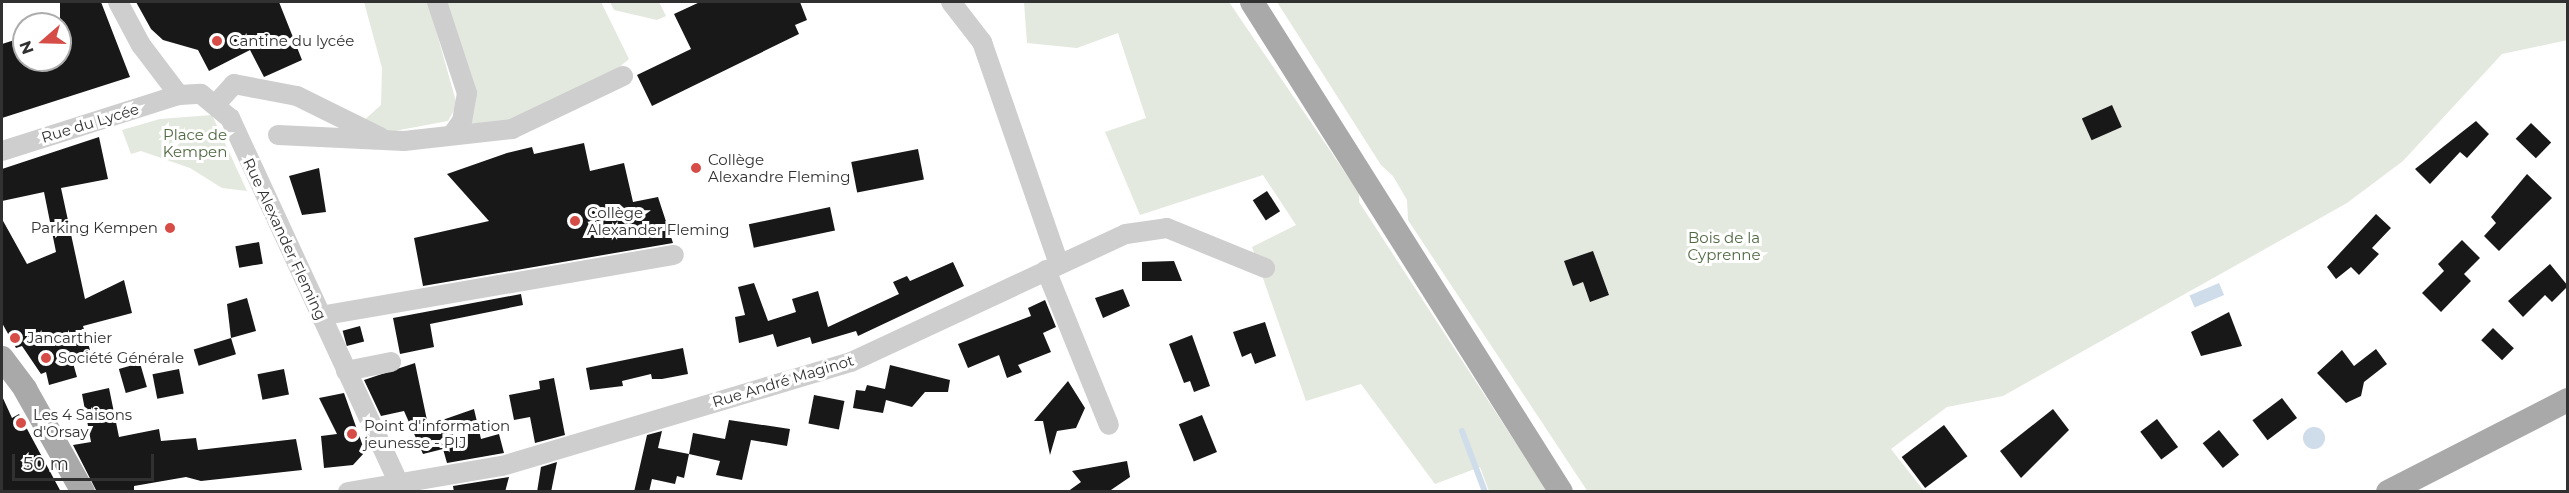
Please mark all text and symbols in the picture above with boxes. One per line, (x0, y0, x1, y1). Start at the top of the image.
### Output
north arrow (12, 12, 72, 72)
place label: Cantine du lycée (229, 32, 354, 50)
marker: Cantine du lycée (210, 34, 224, 48)
text: N (15, 38, 38, 57)
street label: Rue du Lycée (39, 100, 141, 146)
park label: Place de Kempen (163, 125, 227, 160)
place label: Collège Alexandre Fleming (708, 150, 850, 185)
street label: Rue Alexander Fleming (240, 155, 330, 323)
marker: Collège Alexandre Fleming (689, 161, 703, 175)
place label: Collège Alexander Fleming (587, 203, 730, 238)
marker: Collège Alexander Fleming (568, 214, 582, 228)
place label: Parking Kempen (31, 219, 158, 237)
marker: Parking Kempen (163, 221, 177, 235)
park label: Bois de la Cyprenne (1687, 228, 1761, 263)
place label: Jancarthier (27, 329, 112, 347)
marker: Jancarthier (8, 331, 22, 345)
place label: Société Générale (58, 349, 184, 367)
marker: Société Générale (39, 351, 53, 365)
street label: Rue André Maginot (710, 351, 856, 411)
place label: Les 4 Saisons d'Orsay (33, 405, 132, 440)
marker: Les 4 Saisons d'Orsay (14, 416, 28, 430)
place label: Point d'information jeunesse - PIJ (364, 416, 510, 451)
marker: Point d'information jeunesse - PIJ (345, 427, 359, 441)
scale bar (15, 442, 158, 480)
text: 50 m (23, 453, 69, 475)

